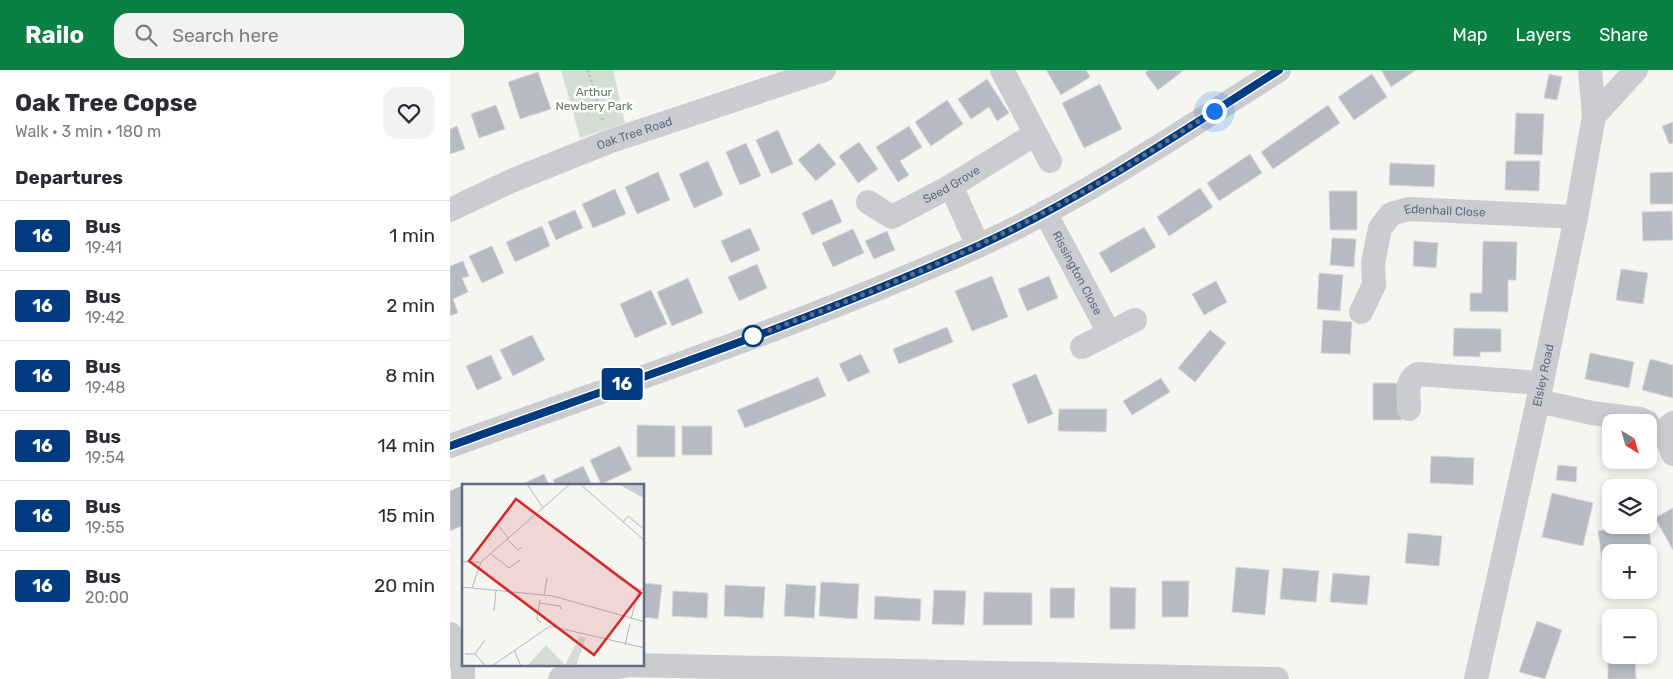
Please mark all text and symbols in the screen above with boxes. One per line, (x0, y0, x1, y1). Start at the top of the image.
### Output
search box (114, 13, 464, 58)
text: Railo (25, 21, 84, 49)
icon: search (132, 21, 160, 49)
text: Search here (172, 24, 279, 47)
text: Map (1453, 24, 1488, 46)
text: Layers (1516, 24, 1571, 46)
text: Share (1599, 24, 1648, 46)
park label: Arthur Newbery Park (555, 85, 633, 113)
button: heart (383, 87, 435, 139)
text: Oak Tree Copse (15, 89, 197, 117)
your location (1202, 99, 1227, 124)
street label: Oak Tree Road (595, 114, 674, 153)
text: Walk · 3 min · 180 m (15, 122, 161, 141)
street label: Seed Grove (921, 163, 983, 206)
text: Departures (15, 166, 123, 189)
street label: Edenhall Close (1402, 202, 1486, 220)
text: Bus (85, 215, 121, 238)
text: 1 min (389, 224, 435, 247)
text: 16 (32, 225, 53, 247)
street label: Rissington Close (1049, 229, 1105, 318)
text: 19:41 (85, 238, 122, 257)
text: Bus (85, 285, 121, 308)
text: 2 min (386, 294, 435, 317)
text: 16 (32, 295, 53, 317)
text: 19:42 (85, 308, 125, 327)
unlabelled marker (742, 325, 764, 347)
street label: Elsley Road (1530, 343, 1557, 408)
text: Bus (85, 355, 121, 378)
text: 8 min (385, 364, 435, 387)
text: 16 (32, 365, 53, 387)
line badge: 16 (600, 368, 644, 400)
text: 16 (612, 373, 632, 395)
text: 19:48 (85, 378, 126, 397)
north arrow (1602, 414, 1658, 469)
map controls (1602, 414, 1657, 664)
text: Bus (85, 425, 121, 448)
text: 14 min (377, 434, 435, 457)
text: 16 (32, 435, 53, 457)
text: 19:54 (85, 448, 125, 467)
button: layers (1602, 479, 1657, 534)
inset map (462, 484, 645, 666)
text: Bus (85, 495, 121, 518)
text: 15 min (378, 504, 435, 527)
text: 16 (32, 505, 53, 527)
text: 19:55 (85, 518, 124, 537)
button: + (1602, 544, 1657, 599)
text: Bus (85, 565, 121, 588)
text: 20 min (374, 574, 435, 597)
text: 16 (32, 575, 53, 597)
text: 20:00 (85, 588, 129, 607)
button: − (1602, 609, 1657, 664)

